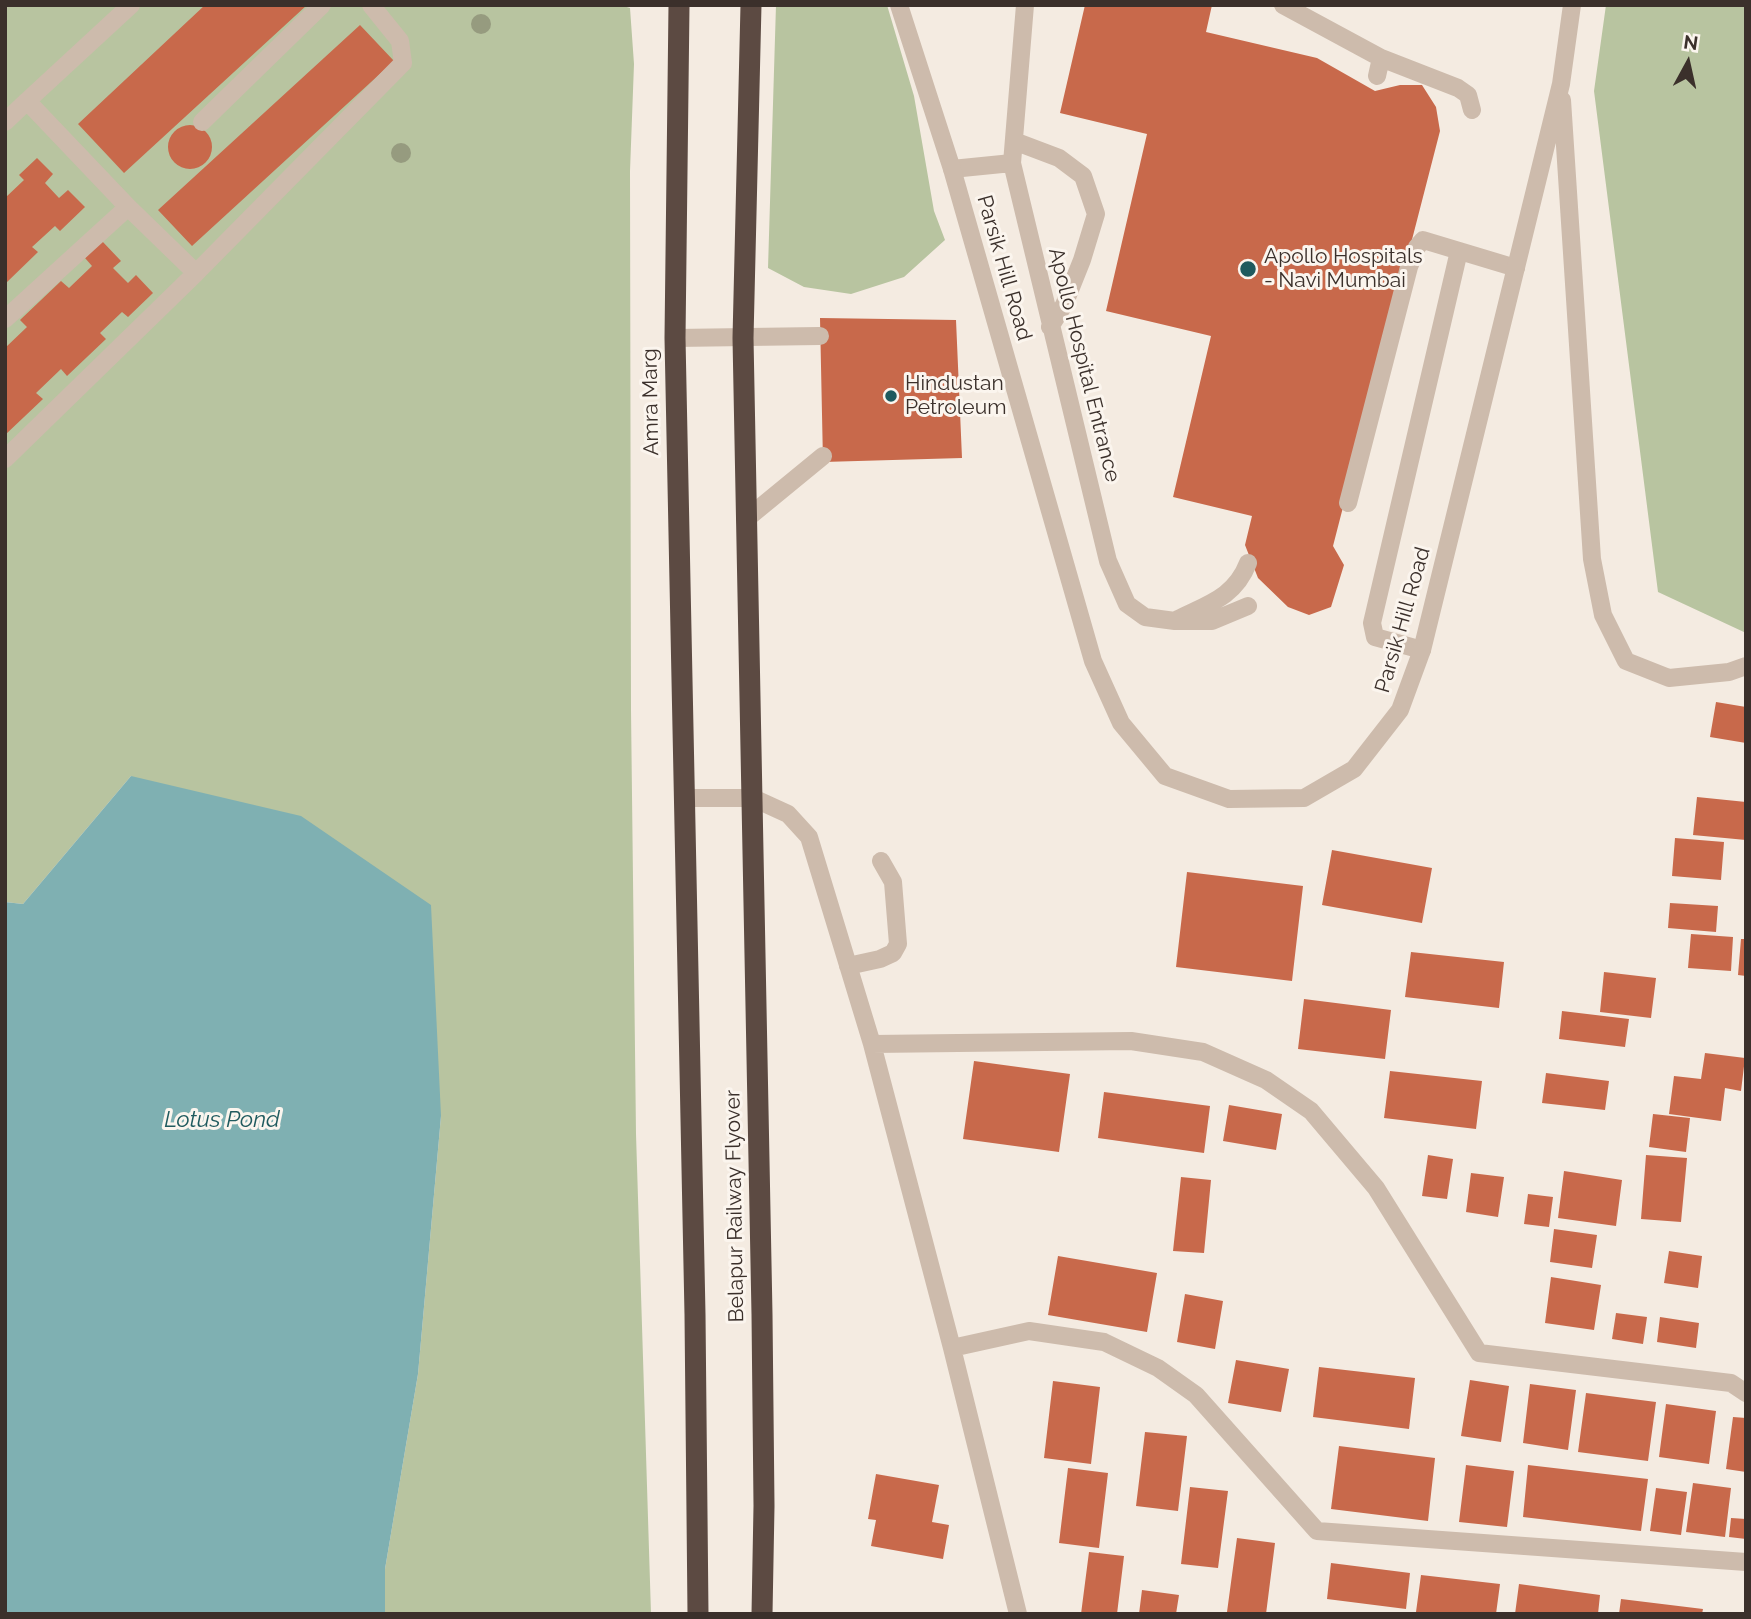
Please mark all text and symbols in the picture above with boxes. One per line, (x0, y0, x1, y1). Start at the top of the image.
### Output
north arrow (1653, 28, 1723, 98)
text: N (1682, 30, 1700, 54)
street label: Parsik Hill Road (971, 192, 1037, 344)
place label: Apollo Hospitals - Navi Mumbai (1264, 244, 1423, 294)
street label: Apollo Hospital Entrance (1043, 245, 1125, 485)
marker: Apollo Hospitals - Navi Mumbai (1238, 259, 1258, 279)
street label: Amra Marg (637, 348, 665, 456)
place label: Hindustan Petroleum (905, 371, 1006, 421)
marker: Hindustan Petroleum (883, 388, 899, 404)
street label: Parsik Hill Road (1370, 544, 1436, 696)
street label: Belapur Railway Flyover (720, 1090, 750, 1322)
water label: Lotus Pond (164, 1106, 280, 1134)

